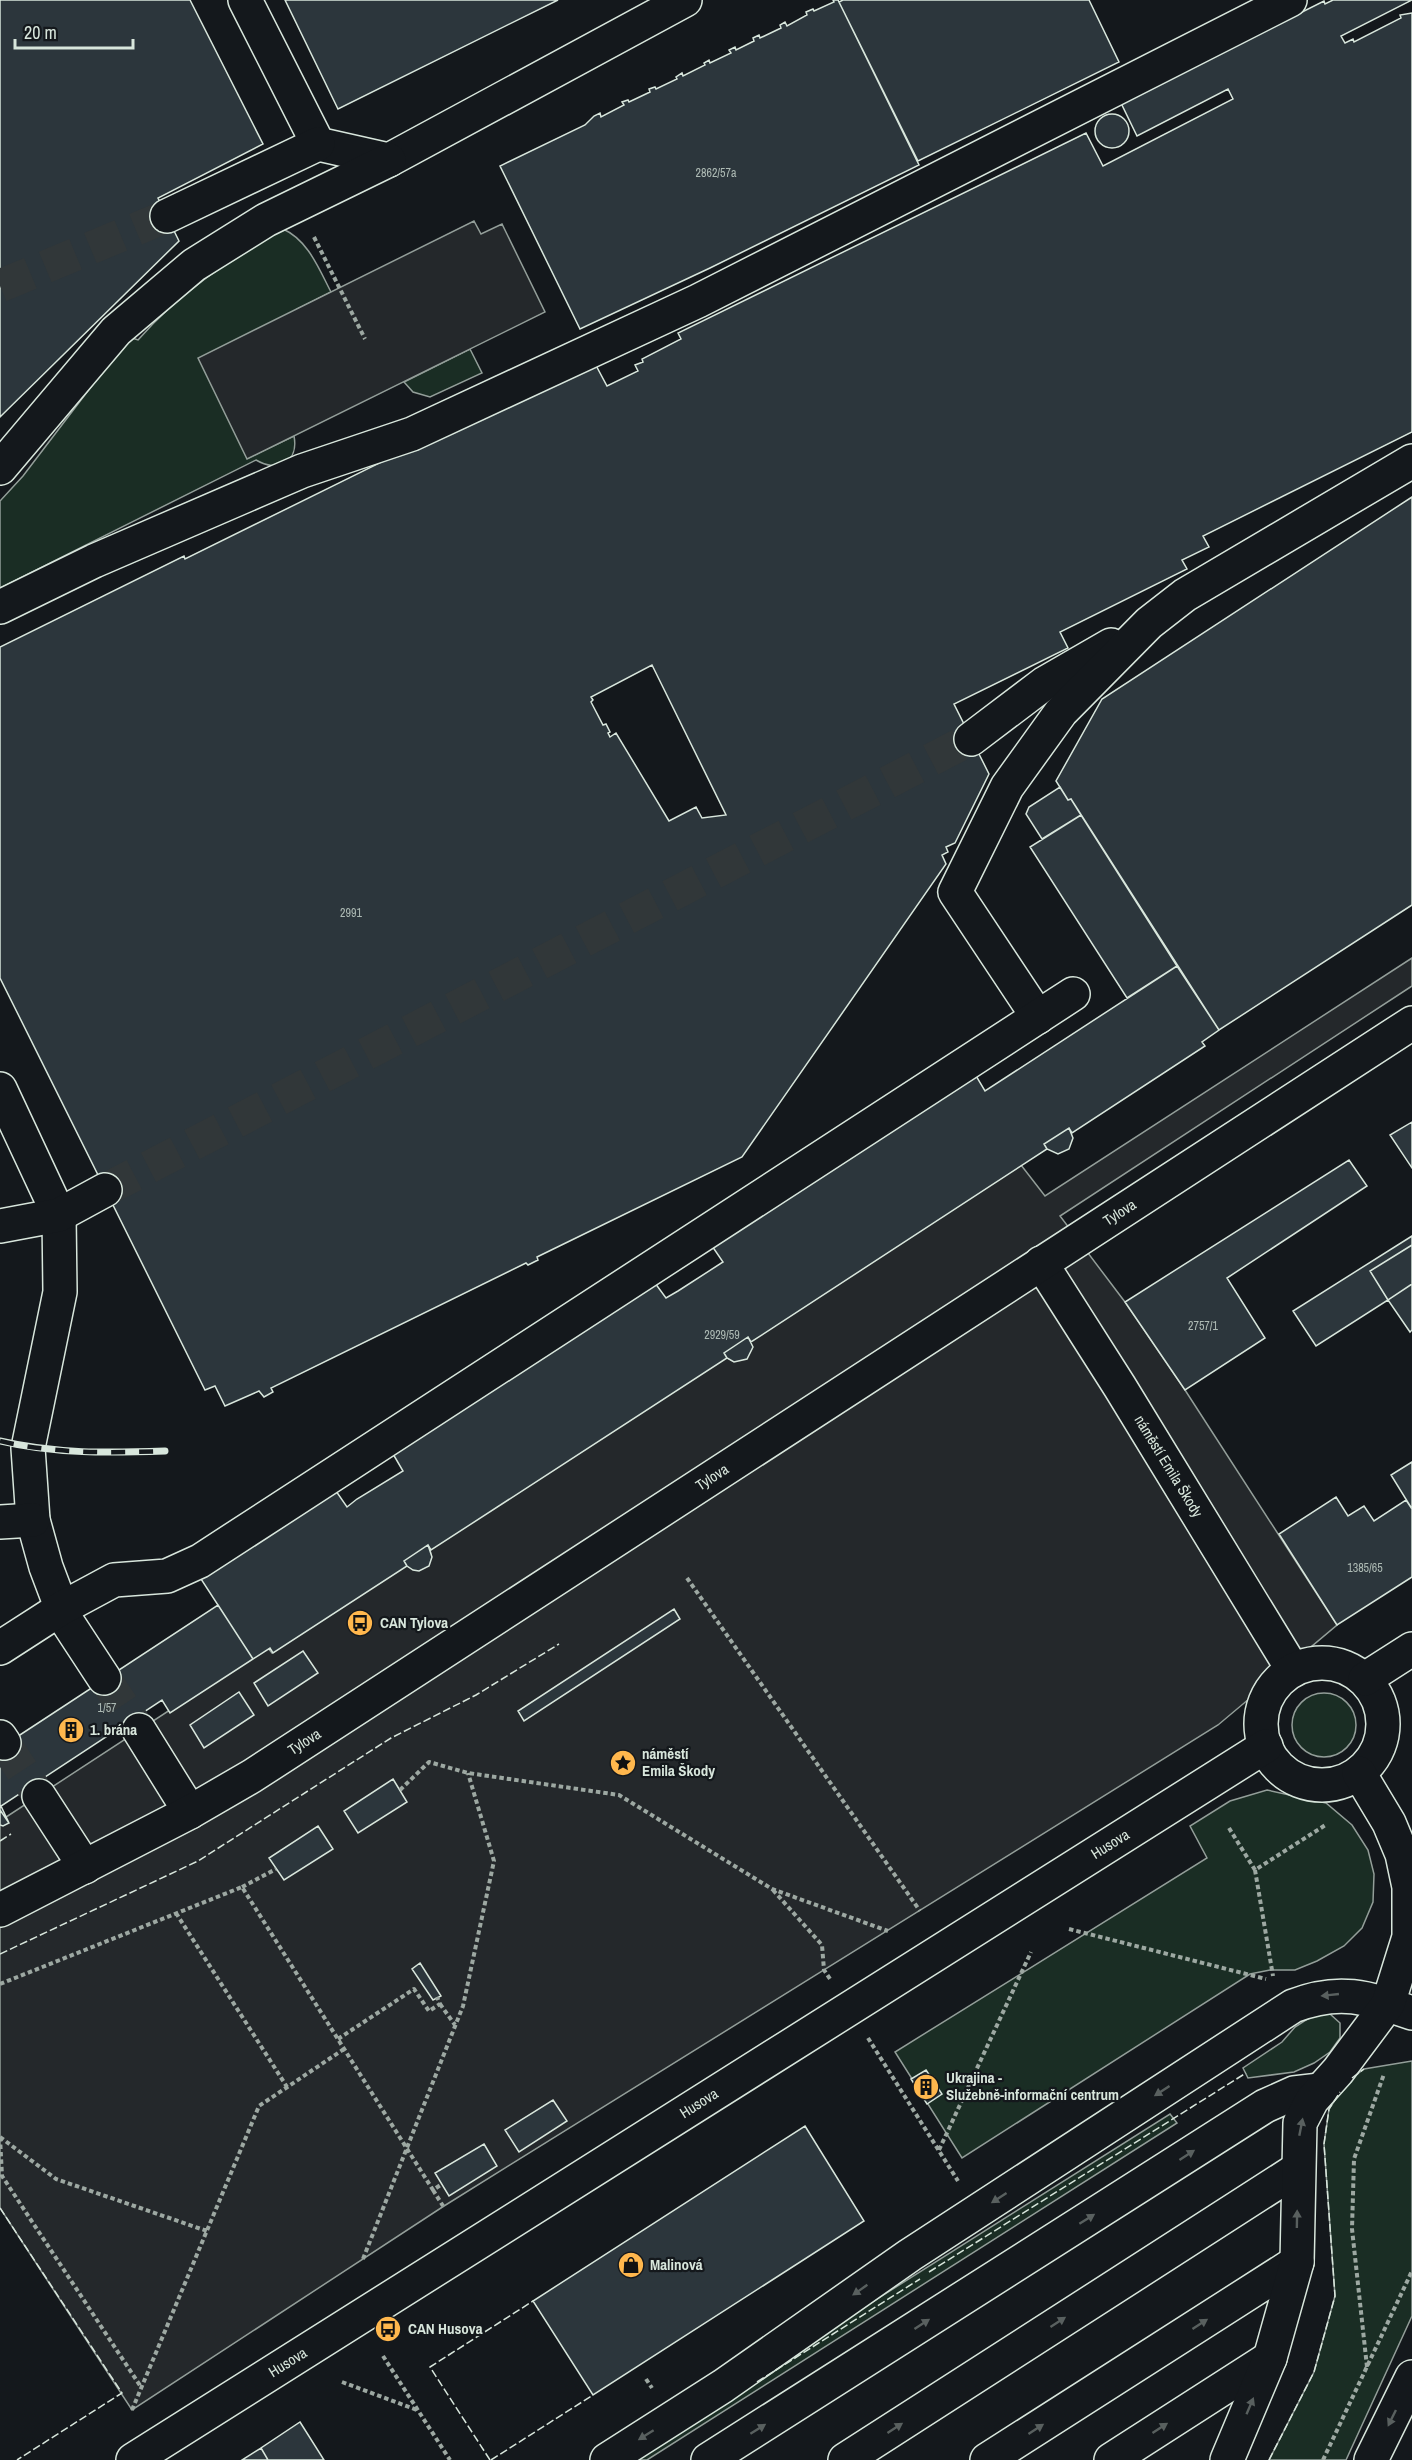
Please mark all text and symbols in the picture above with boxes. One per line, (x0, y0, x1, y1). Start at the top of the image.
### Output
scale bar (15, 12, 134, 50)
text: 20 m (24, 20, 57, 45)
house number: 2862/57a (695, 165, 737, 181)
house number: 2991 (340, 905, 362, 921)
street label: Tylova (1099, 1194, 1140, 1231)
house number: 2757/1 (1188, 1318, 1219, 1334)
house number: 2929/59 (704, 1327, 740, 1343)
street label: náměstí Emila Škody (1130, 1411, 1209, 1522)
street label: Tylova (691, 1458, 733, 1495)
house number: 1385/65 (1347, 1560, 1383, 1576)
bus stop icon: CAN Tylova (345, 1608, 375, 1638)
place label: CAN Tylova (380, 1612, 448, 1633)
house number: 1/57 (97, 1700, 117, 1716)
building icon: 1. brána (56, 1715, 86, 1745)
place label: 1. brána (90, 1719, 137, 1740)
street label: Tylova (284, 1723, 325, 1760)
place label: náměstí Emila Škody (642, 1743, 715, 1781)
place icon: náměstí Emila Škody (608, 1748, 638, 1778)
street label: Husova (1087, 1824, 1133, 1864)
one-way arrow (1321, 1991, 1340, 2000)
place label: Ukrajina - Služebně-informační centrum (946, 2067, 1119, 2105)
building icon: Ukrajina - Služebně-informační centrum (911, 2072, 941, 2102)
street label: Husova (675, 2083, 722, 2123)
one-way arrow (1154, 2086, 1171, 2097)
one-way arrow (1297, 2117, 1306, 2136)
one-way arrow (1179, 2150, 1195, 2161)
one-way arrow (992, 2192, 1008, 2204)
one-way arrow (1292, 2210, 1302, 2229)
one-way arrow (1079, 2214, 1095, 2225)
shop icon: Malinová (616, 2250, 646, 2280)
place label: Malinová (650, 2254, 703, 2275)
one-way arrow (852, 2284, 868, 2296)
bus stop icon: CAN Husova (373, 2314, 403, 2344)
one-way arrow (1050, 2317, 1067, 2328)
place label: CAN Husova (408, 2318, 483, 2339)
one-way arrow (914, 2318, 930, 2329)
one-way arrow (1192, 2318, 1209, 2329)
street label: Husova (264, 2342, 311, 2382)
one-way arrow (1245, 2398, 1254, 2415)
one-way arrow (1387, 2410, 1396, 2427)
one-way arrow (750, 2423, 766, 2434)
one-way arrow (886, 2423, 903, 2434)
one-way arrow (1028, 2423, 1044, 2434)
one-way arrow (1152, 2423, 1168, 2434)
one-way arrow (638, 2429, 655, 2440)

